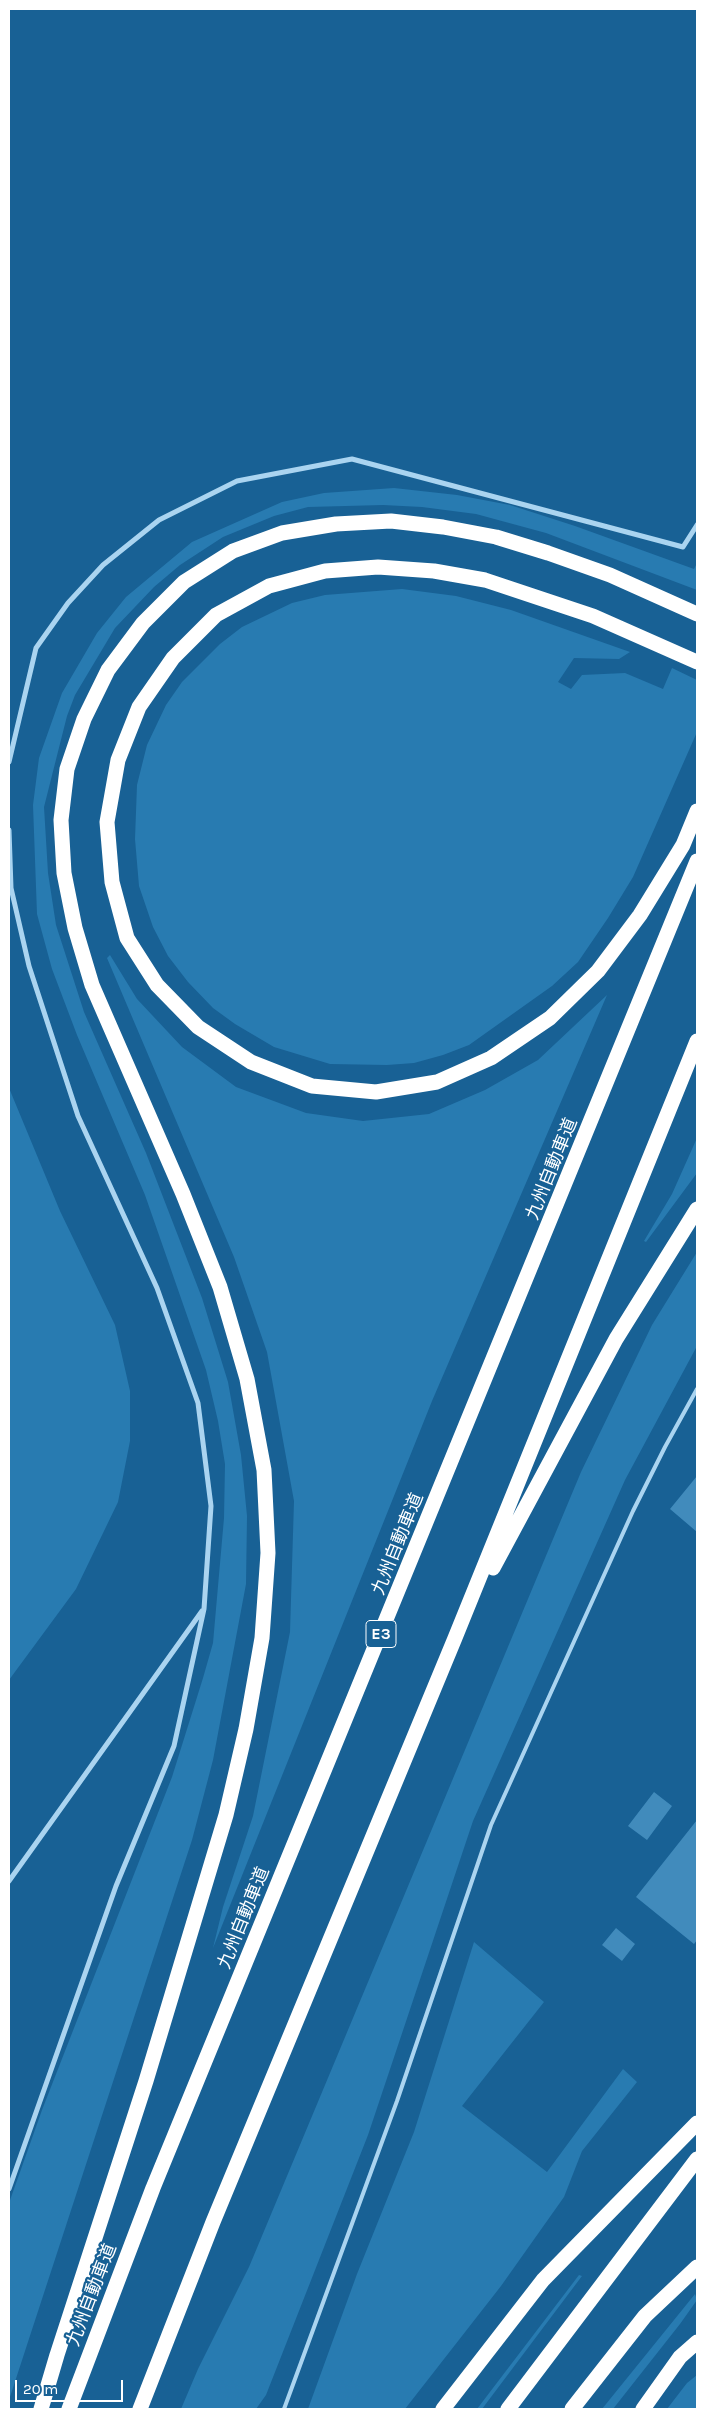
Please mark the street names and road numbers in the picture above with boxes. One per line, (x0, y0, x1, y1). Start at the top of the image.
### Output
street label: 九州自動車道 (522, 1115, 582, 1223)
street label: 九州自動車道 (368, 1490, 428, 1598)
road number: E3 (366, 1620, 396, 1648)
street label: 九州自動車道 (214, 1864, 274, 1972)
street label: 九州自動車道 (63, 2241, 121, 2349)

